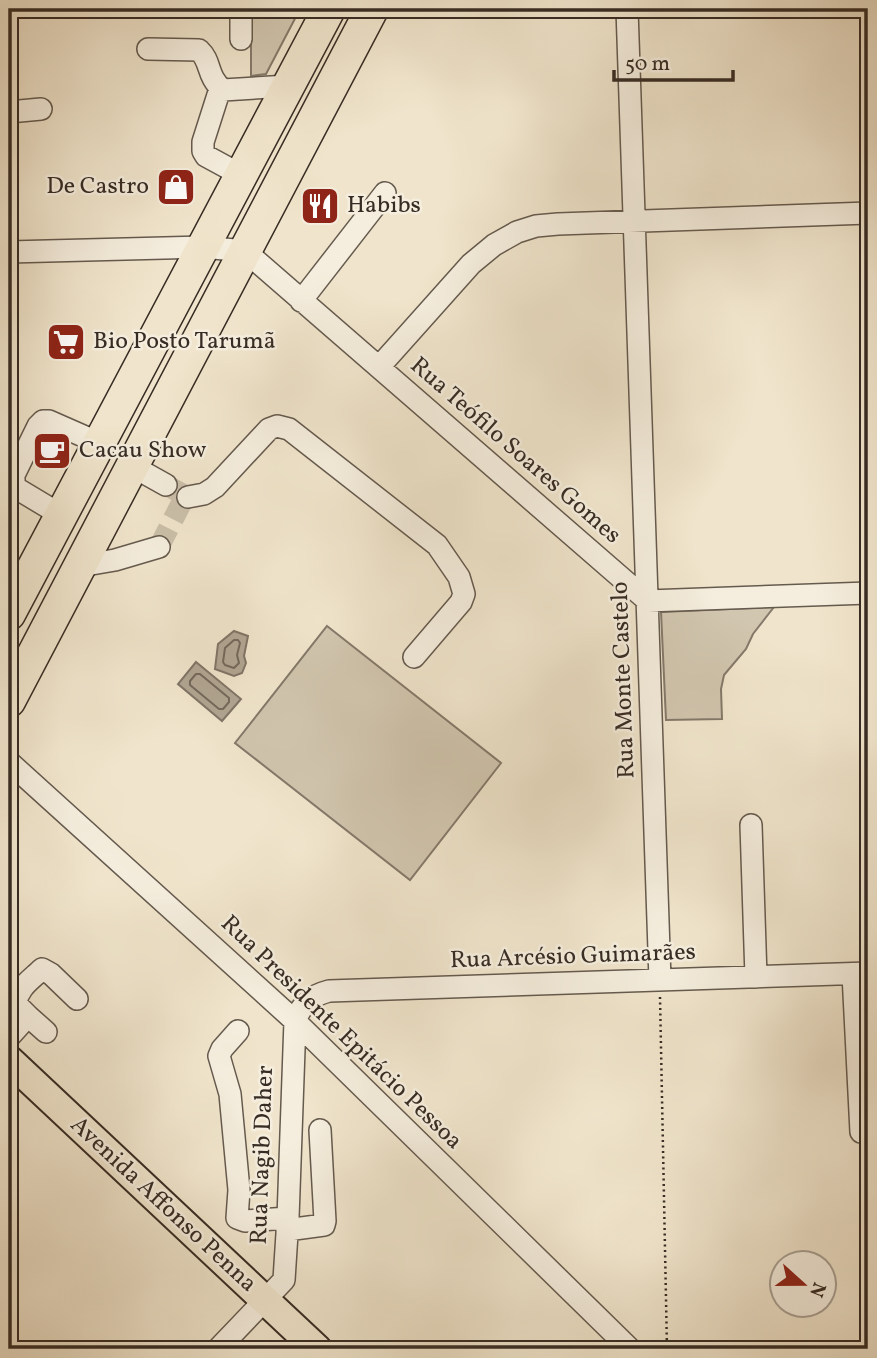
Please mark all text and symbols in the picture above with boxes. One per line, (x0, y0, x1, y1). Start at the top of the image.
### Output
scale bar (614, 38, 734, 82)
text: 50 m (625, 50, 670, 79)
shop icon: De Castro (155, 166, 197, 208)
place label: De Castro (46, 170, 149, 204)
restaurant icon: Habibs (299, 185, 341, 227)
place label: Habibs (347, 189, 421, 223)
supermarket icon: Bio Posto Tarumã (45, 321, 87, 363)
place label: Bio Posto Tarumã (93, 325, 276, 359)
street label: Rua Teófilo Soares Gomes (402, 350, 628, 552)
cafe icon: Cacau Show (31, 430, 73, 472)
place label: Cacau Show (79, 434, 207, 468)
street label: Rua Monte Castelo (604, 581, 644, 779)
street label: Rua Presidente Epitácio Pessoa (212, 908, 470, 1158)
street label: Rua Arcésio Guimarães (449, 936, 697, 978)
street label: Rua Nagib Daher (243, 1065, 283, 1245)
street label: Avenida Affonso Penna (62, 1109, 264, 1301)
north arrow (768, 1250, 838, 1320)
text: N (802, 1278, 832, 1301)

